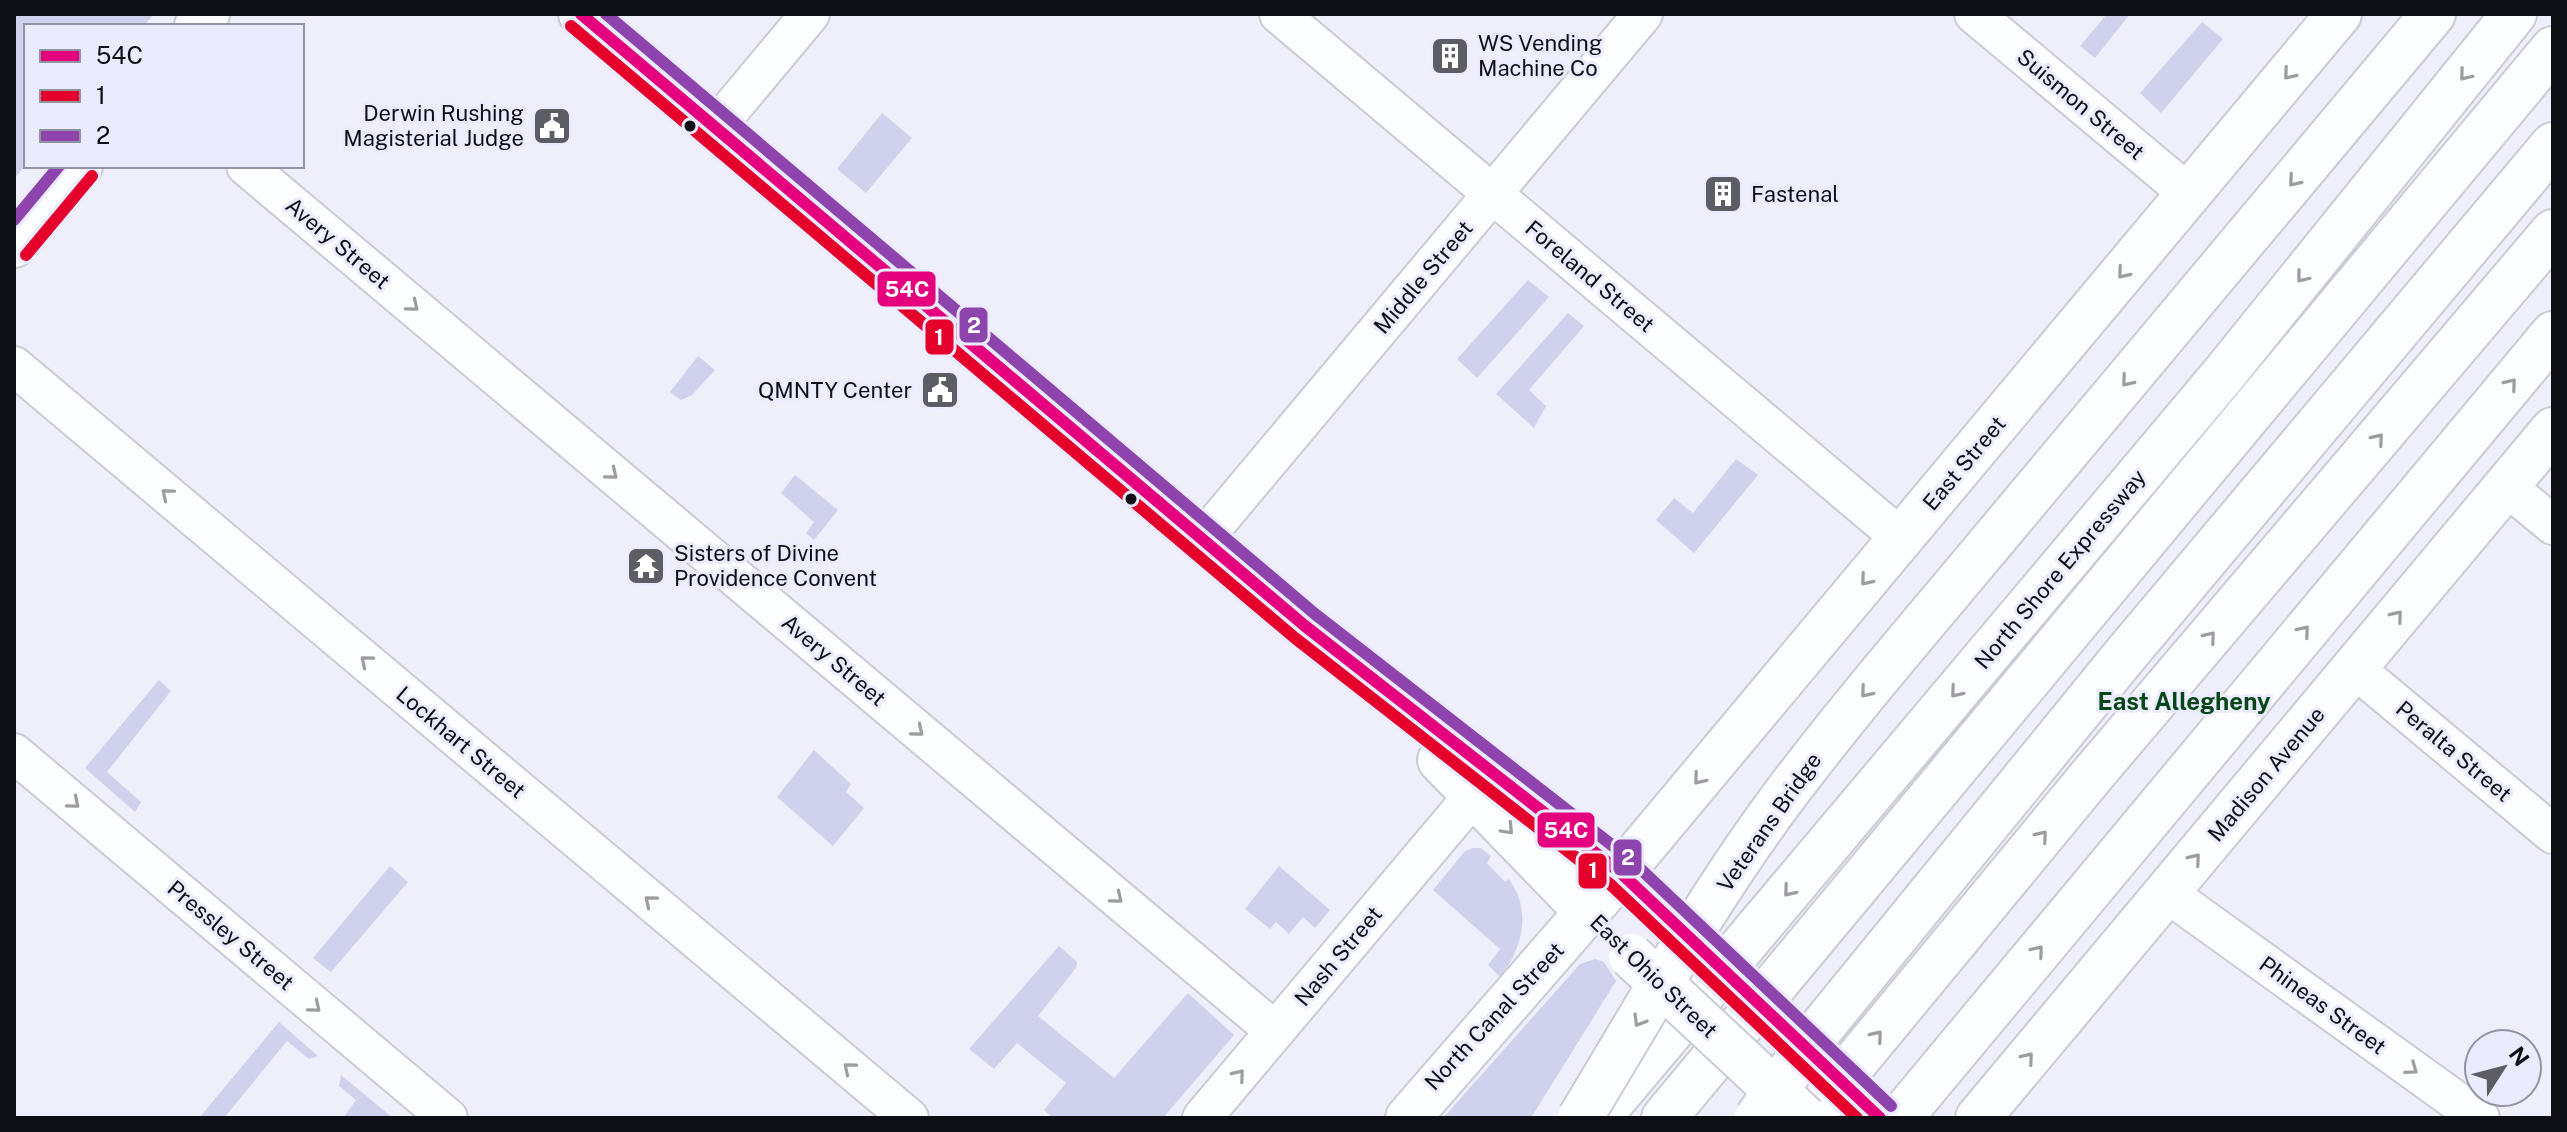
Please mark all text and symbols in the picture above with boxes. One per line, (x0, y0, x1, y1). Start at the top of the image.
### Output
legend (24, 24, 304, 168)
place label: WS Vending Machine Co (1478, 30, 1602, 81)
building icon: WS Vending Machine Co (1429, 35, 1471, 77)
text: 54C (96, 41, 143, 69)
street label: Suismon Street (2012, 43, 2150, 165)
one-way arrow (2285, 65, 2299, 80)
one-way arrow (2460, 66, 2475, 80)
text: 1 (96, 81, 106, 109)
place label: Derwin Rushing Magisterial Judge (343, 100, 524, 151)
public building icon: Derwin Rushing Magisterial Judge (531, 105, 573, 147)
unlabelled marker (682, 118, 698, 134)
text: 2 (96, 121, 110, 149)
one-way arrow (2289, 172, 2304, 187)
building icon: Fastenal (1702, 173, 1744, 215)
place label: Fastenal (1751, 181, 1839, 207)
street label: Avery Street (281, 192, 395, 294)
street label: Middle Street (1368, 215, 1478, 339)
street label: Foreland Street (1520, 215, 1660, 337)
one-way arrow (2118, 264, 2133, 279)
one-way arrow (2297, 268, 2312, 282)
line badge: 54C (876, 270, 937, 308)
text: 54C (884, 276, 930, 302)
one-way arrow (404, 296, 418, 311)
line badge: 2 (958, 306, 989, 344)
text: 2 (967, 312, 981, 338)
line badge: 1 (924, 318, 955, 356)
text: 1 (934, 324, 944, 350)
public building icon: QMNTY Center (919, 369, 961, 411)
one-way arrow (2122, 371, 2137, 386)
place label: QMNTY Center (758, 377, 912, 403)
one-way arrow (2501, 379, 2516, 394)
street label: East Street (1917, 411, 2011, 515)
one-way arrow (2368, 433, 2383, 448)
one-way arrow (603, 464, 617, 479)
street label: North Shore Expressway (1969, 464, 2151, 674)
one-way arrow (161, 489, 176, 504)
unlabelled marker (1123, 491, 1139, 507)
place label: Sisters of Divine Providence Convent (674, 540, 877, 591)
temple icon: Sisters of Divine Providence Convent (625, 545, 667, 587)
one-way arrow (1861, 571, 1876, 585)
street label: Avery Street (777, 609, 891, 711)
one-way arrow (2387, 611, 2402, 626)
one-way arrow (2294, 625, 2309, 640)
one-way arrow (2200, 631, 2215, 646)
one-way arrow (360, 656, 375, 671)
street label: Lockhart Street (391, 681, 531, 803)
one-way arrow (1951, 682, 1966, 697)
one-way arrow (1861, 683, 1876, 697)
district label: East Allegheny (2098, 687, 2271, 715)
street label: Peralta Street (2391, 695, 2517, 807)
street label: Madison Avenue (2202, 701, 2330, 847)
one-way arrow (909, 721, 924, 736)
street label: Veterans Bridge (1711, 748, 1827, 896)
one-way arrow (1694, 770, 1709, 785)
one-way arrow (64, 793, 79, 808)
line badge: 54C (1536, 811, 1596, 849)
text: 54C (1543, 817, 1589, 843)
one-way arrow (1498, 820, 1513, 834)
one-way arrow (2032, 830, 2047, 845)
line badge: 2 (1612, 838, 1643, 877)
text: 2 (1621, 844, 1635, 870)
line badge: 1 (1577, 852, 1608, 890)
one-way arrow (2185, 854, 2200, 868)
text: 1 (1588, 857, 1598, 883)
street label: Pressley Street (163, 875, 299, 995)
one-way arrow (1784, 882, 1799, 896)
one-way arrow (1108, 888, 1123, 903)
one-way arrow (645, 896, 660, 911)
street label: Nash Street (1289, 901, 1387, 1011)
street label: East Ohio Street (1585, 909, 1723, 1043)
street label: North Canal Street (1419, 937, 1569, 1095)
one-way arrow (2028, 946, 2043, 960)
street label: Phineas Street (2255, 950, 2391, 1060)
one-way arrow (306, 997, 321, 1012)
one-way arrow (1633, 1012, 1649, 1027)
north arrow (2463, 1028, 2543, 1108)
one-way arrow (1867, 1031, 1882, 1045)
text: N (2504, 1042, 2535, 1071)
one-way arrow (2018, 1053, 2033, 1067)
one-way arrow (2403, 1059, 2417, 1074)
one-way arrow (844, 1063, 859, 1078)
one-way arrow (1229, 1069, 1244, 1084)

